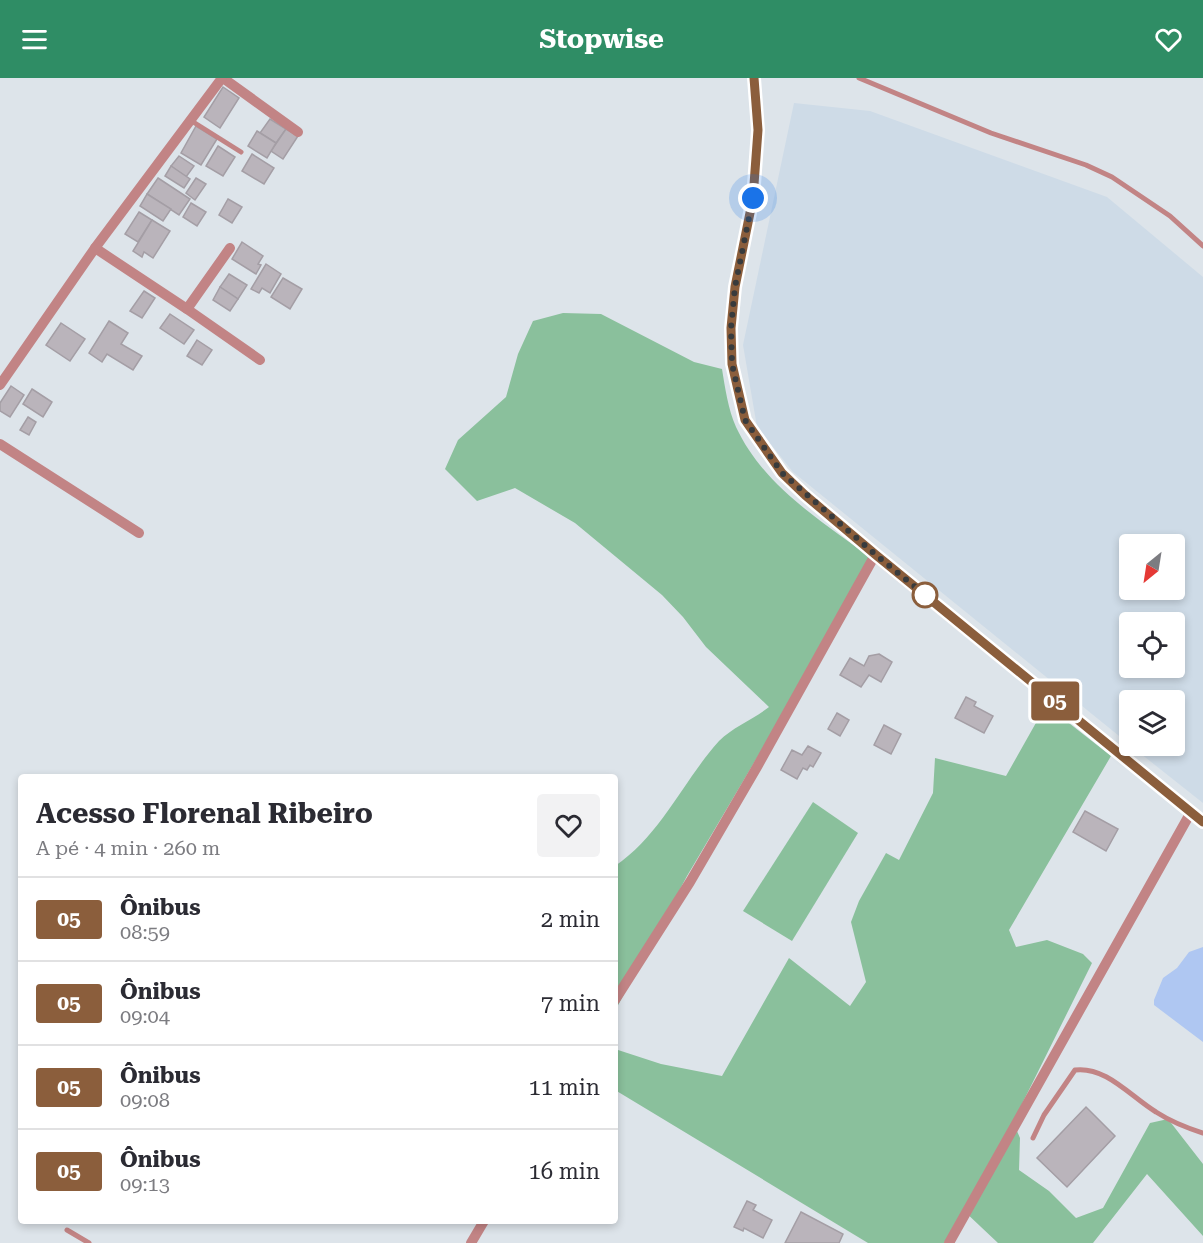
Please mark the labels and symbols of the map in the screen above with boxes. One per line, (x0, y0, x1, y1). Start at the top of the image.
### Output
your location (738, 183, 768, 213)
north arrow (1119, 534, 1185, 600)
unlabelled marker (912, 582, 938, 608)
line badge: 05 (1028, 682, 1082, 720)

